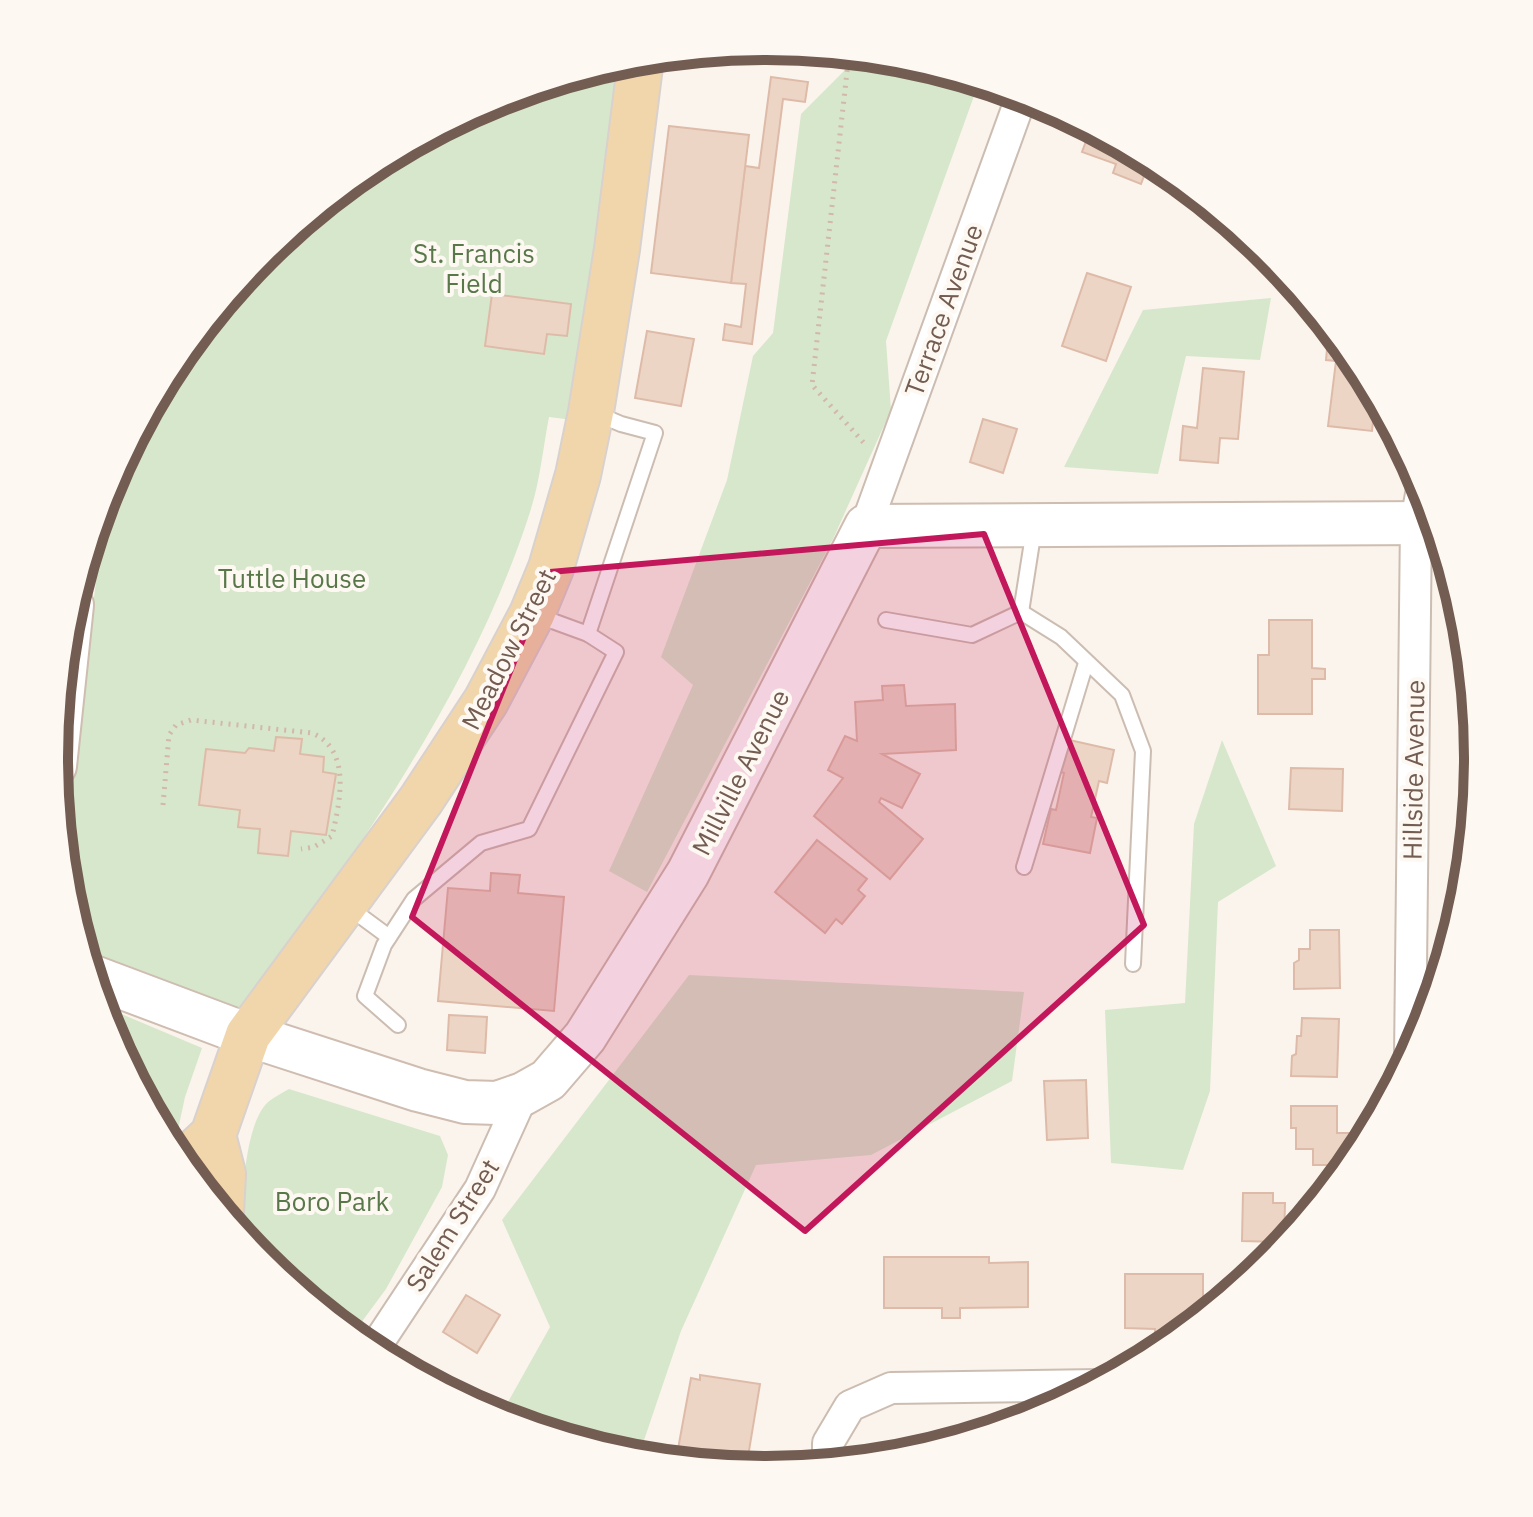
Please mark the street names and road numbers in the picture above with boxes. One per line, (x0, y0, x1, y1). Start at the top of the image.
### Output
street label: Terrace Avenue (896, 219, 990, 401)
street label: Meadow Street (453, 563, 563, 735)
street label: Hillside Avenue (1394, 680, 1432, 860)
street label: Millville Avenue (684, 683, 796, 861)
street label: Salem Street (398, 1152, 506, 1298)

